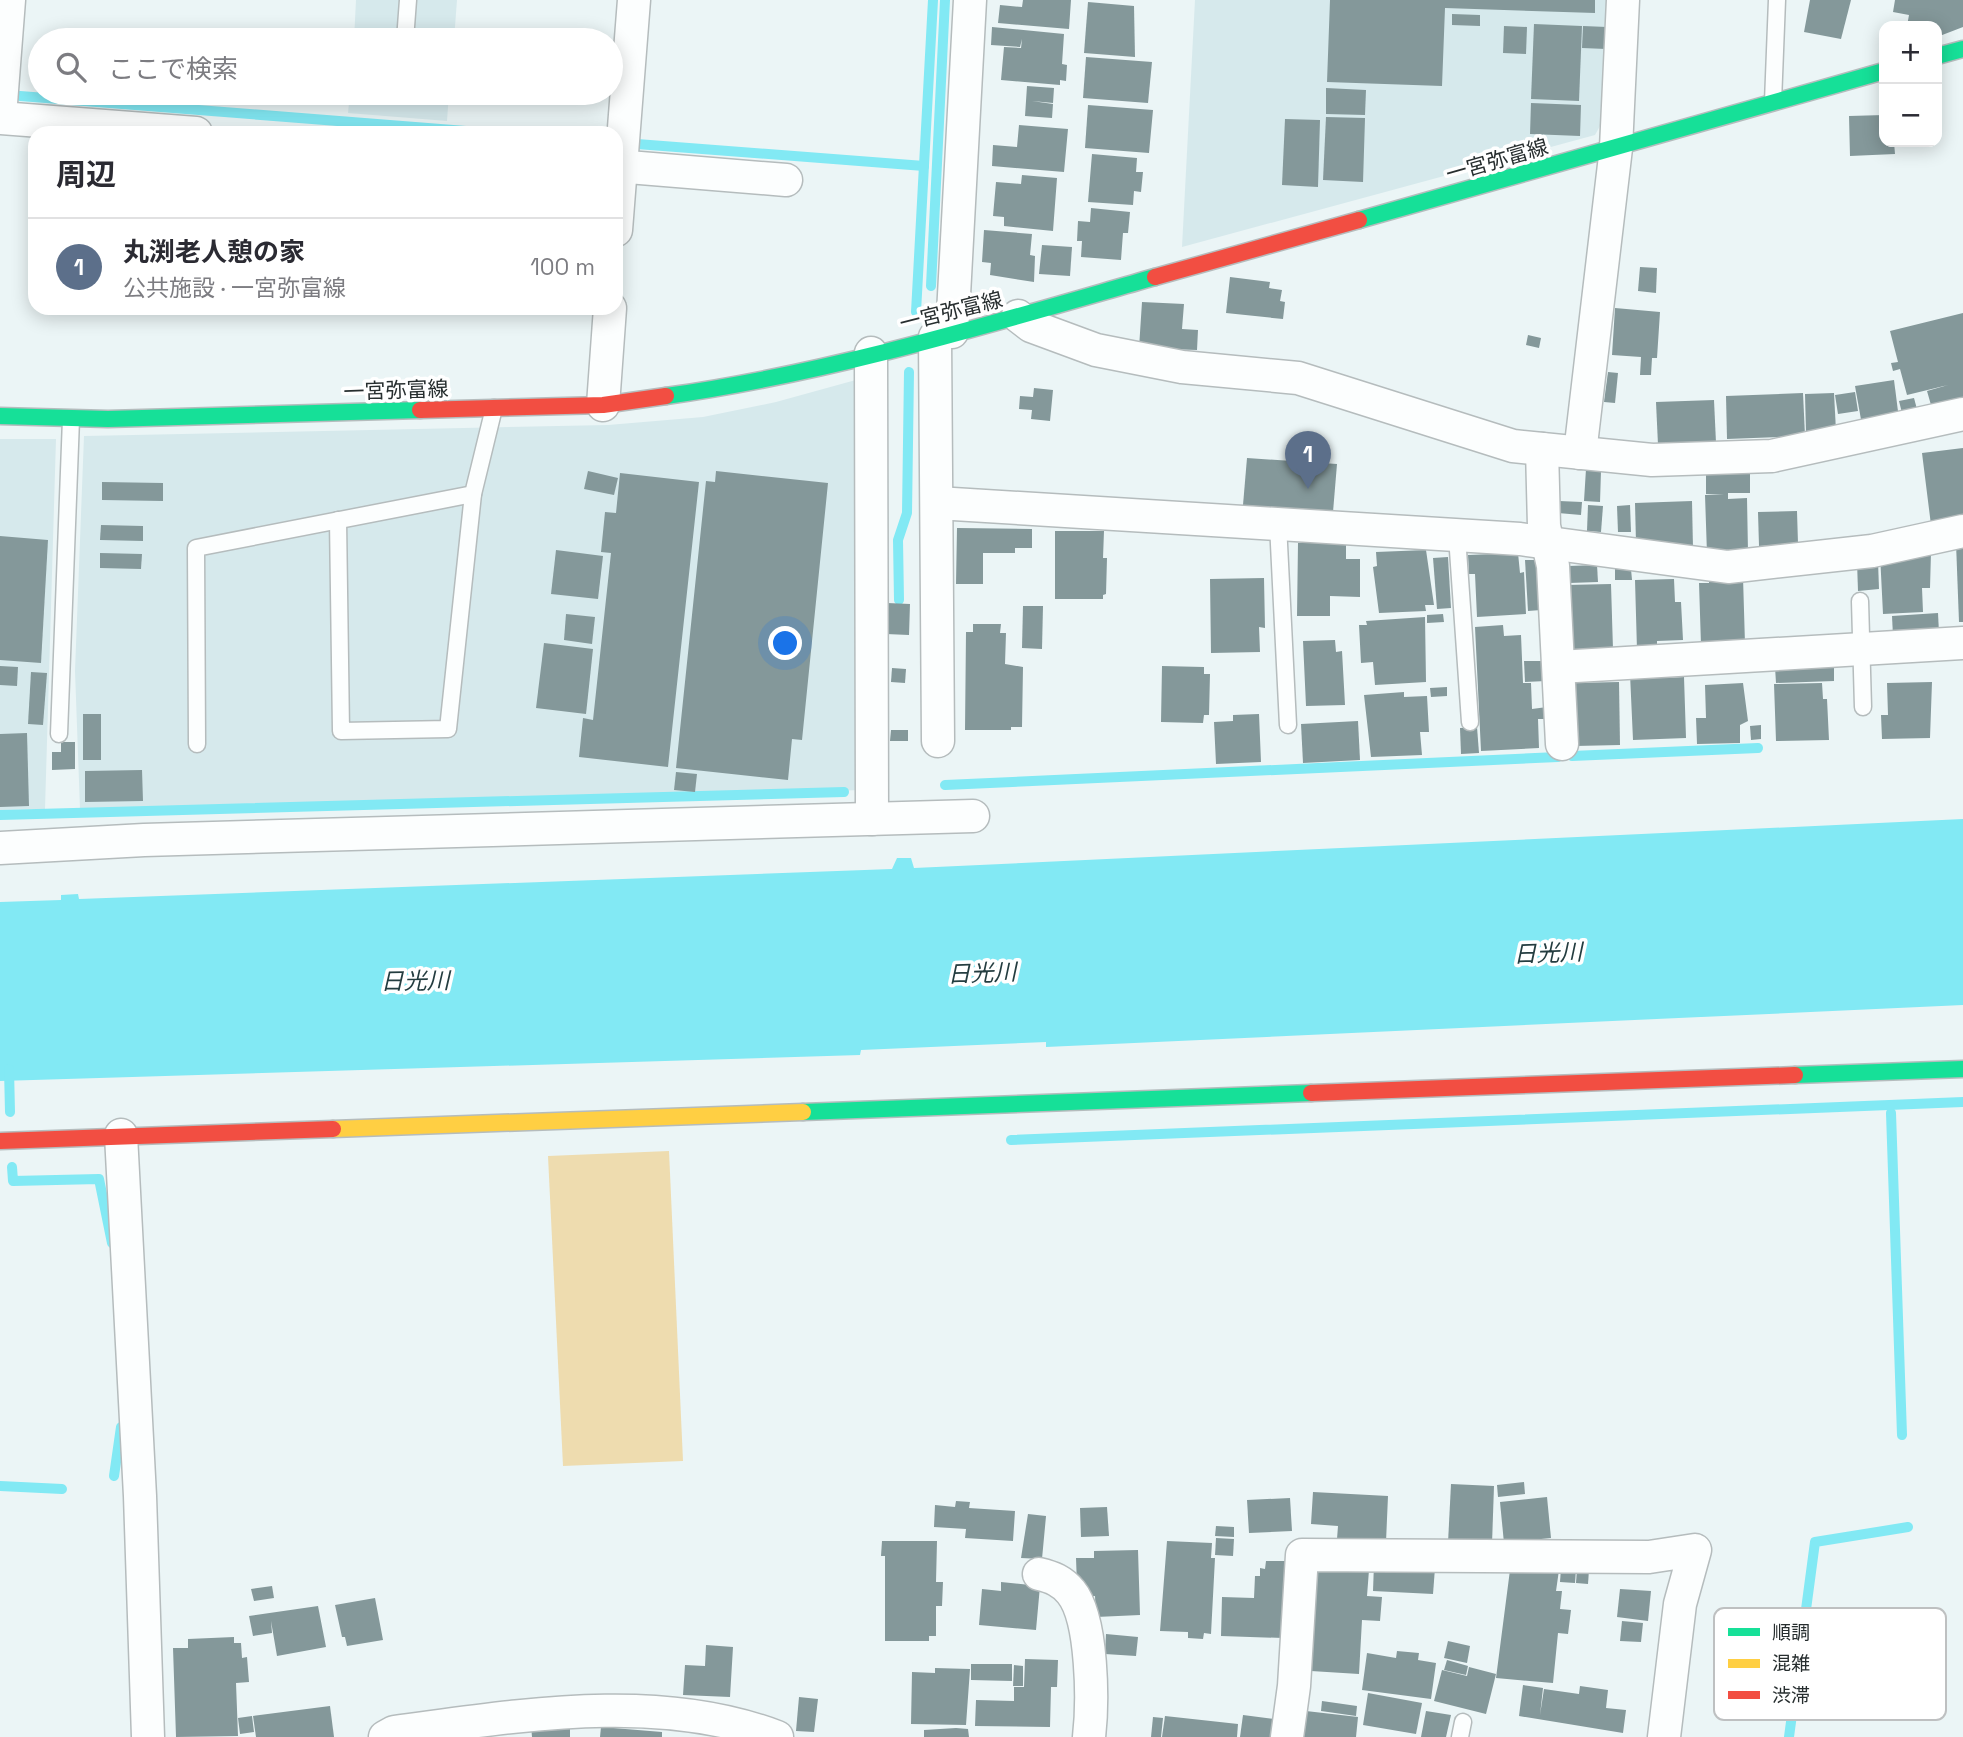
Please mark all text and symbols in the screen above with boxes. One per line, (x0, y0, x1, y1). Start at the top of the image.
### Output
map controls (1879, 21, 1942, 147)
button: + (1879, 21, 1942, 84)
search box (28, 28, 623, 105)
icon: search (52, 48, 90, 86)
text: ここで検索 (108, 52, 238, 86)
button: − (1879, 84, 1942, 147)
street label: 一宮弥富線 (1443, 133, 1551, 187)
text: 周辺 (56, 155, 116, 194)
text: 丸渕老人憩の家 (123, 235, 305, 269)
text: 1 (74, 252, 84, 282)
text: 100 m (530, 252, 595, 282)
text: 公共施設 · 一宮弥富線 (123, 273, 346, 303)
street label: 一宮弥富線 (897, 285, 1005, 337)
street label: 一宮弥富線 (343, 375, 449, 405)
pin: 1 (1285, 431, 1331, 489)
your location (768, 626, 802, 660)
water label: 日光川 (1513, 937, 1586, 969)
water label: 日光川 (947, 957, 1020, 989)
water label: 日光川 (380, 965, 453, 997)
legend (1714, 1608, 1946, 1720)
text: 順調 (1772, 1620, 1810, 1645)
text: 混雑 (1772, 1651, 1810, 1676)
text: 渋滞 (1772, 1683, 1810, 1708)

